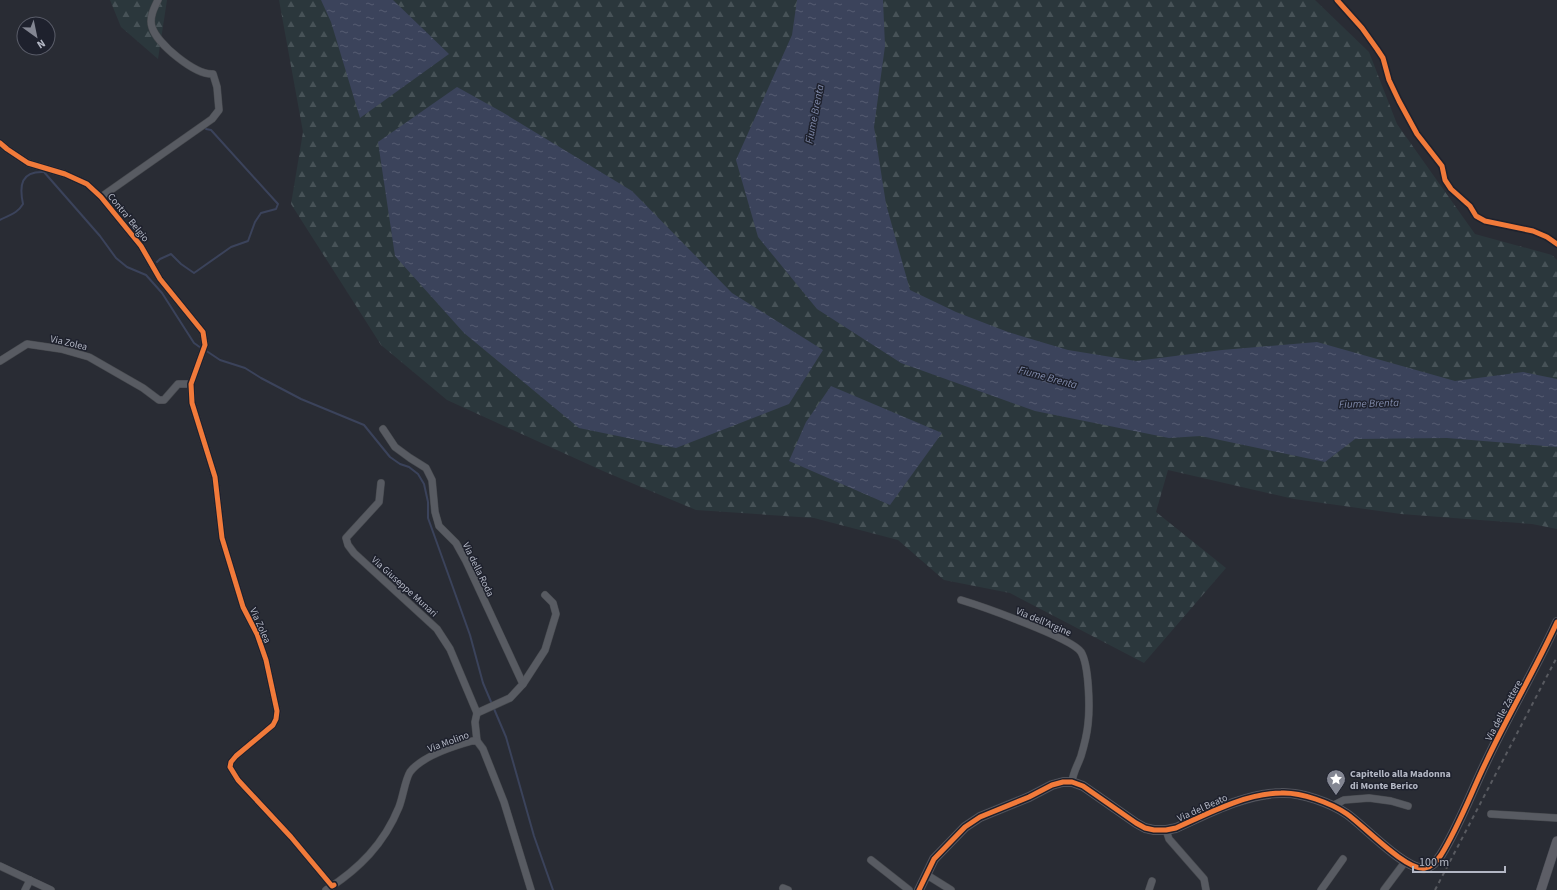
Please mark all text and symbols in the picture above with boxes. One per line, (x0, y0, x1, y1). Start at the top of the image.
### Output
north arrow (16, 16, 56, 56)
text: N (34, 36, 48, 52)
water label: Fiume Brenta (801, 83, 828, 145)
street label: Contra' Belgio (104, 190, 152, 245)
street label: Via Zolea (49, 332, 89, 354)
water label: Fiume Brenta (1017, 362, 1079, 393)
water label: Fiume Brenta (1339, 395, 1399, 412)
street label: Via della Roda (459, 540, 497, 599)
street label: Via Giuseppe Munari (368, 553, 441, 620)
street label: Via dell'Argine (1014, 604, 1074, 640)
street label: Via Zolea (246, 605, 274, 645)
street label: Via delle Zattere (1482, 678, 1526, 743)
street label: Via Molino (426, 728, 471, 756)
place label: Capitello alla Madonna di Monte Berico (1350, 767, 1451, 793)
place icon: Capitello alla Madonna di Monte Berico (1325, 768, 1347, 796)
street label: Via del Beato (1175, 791, 1230, 825)
scale bar (1413, 848, 1505, 874)
text: 100 m (1419, 854, 1449, 871)

